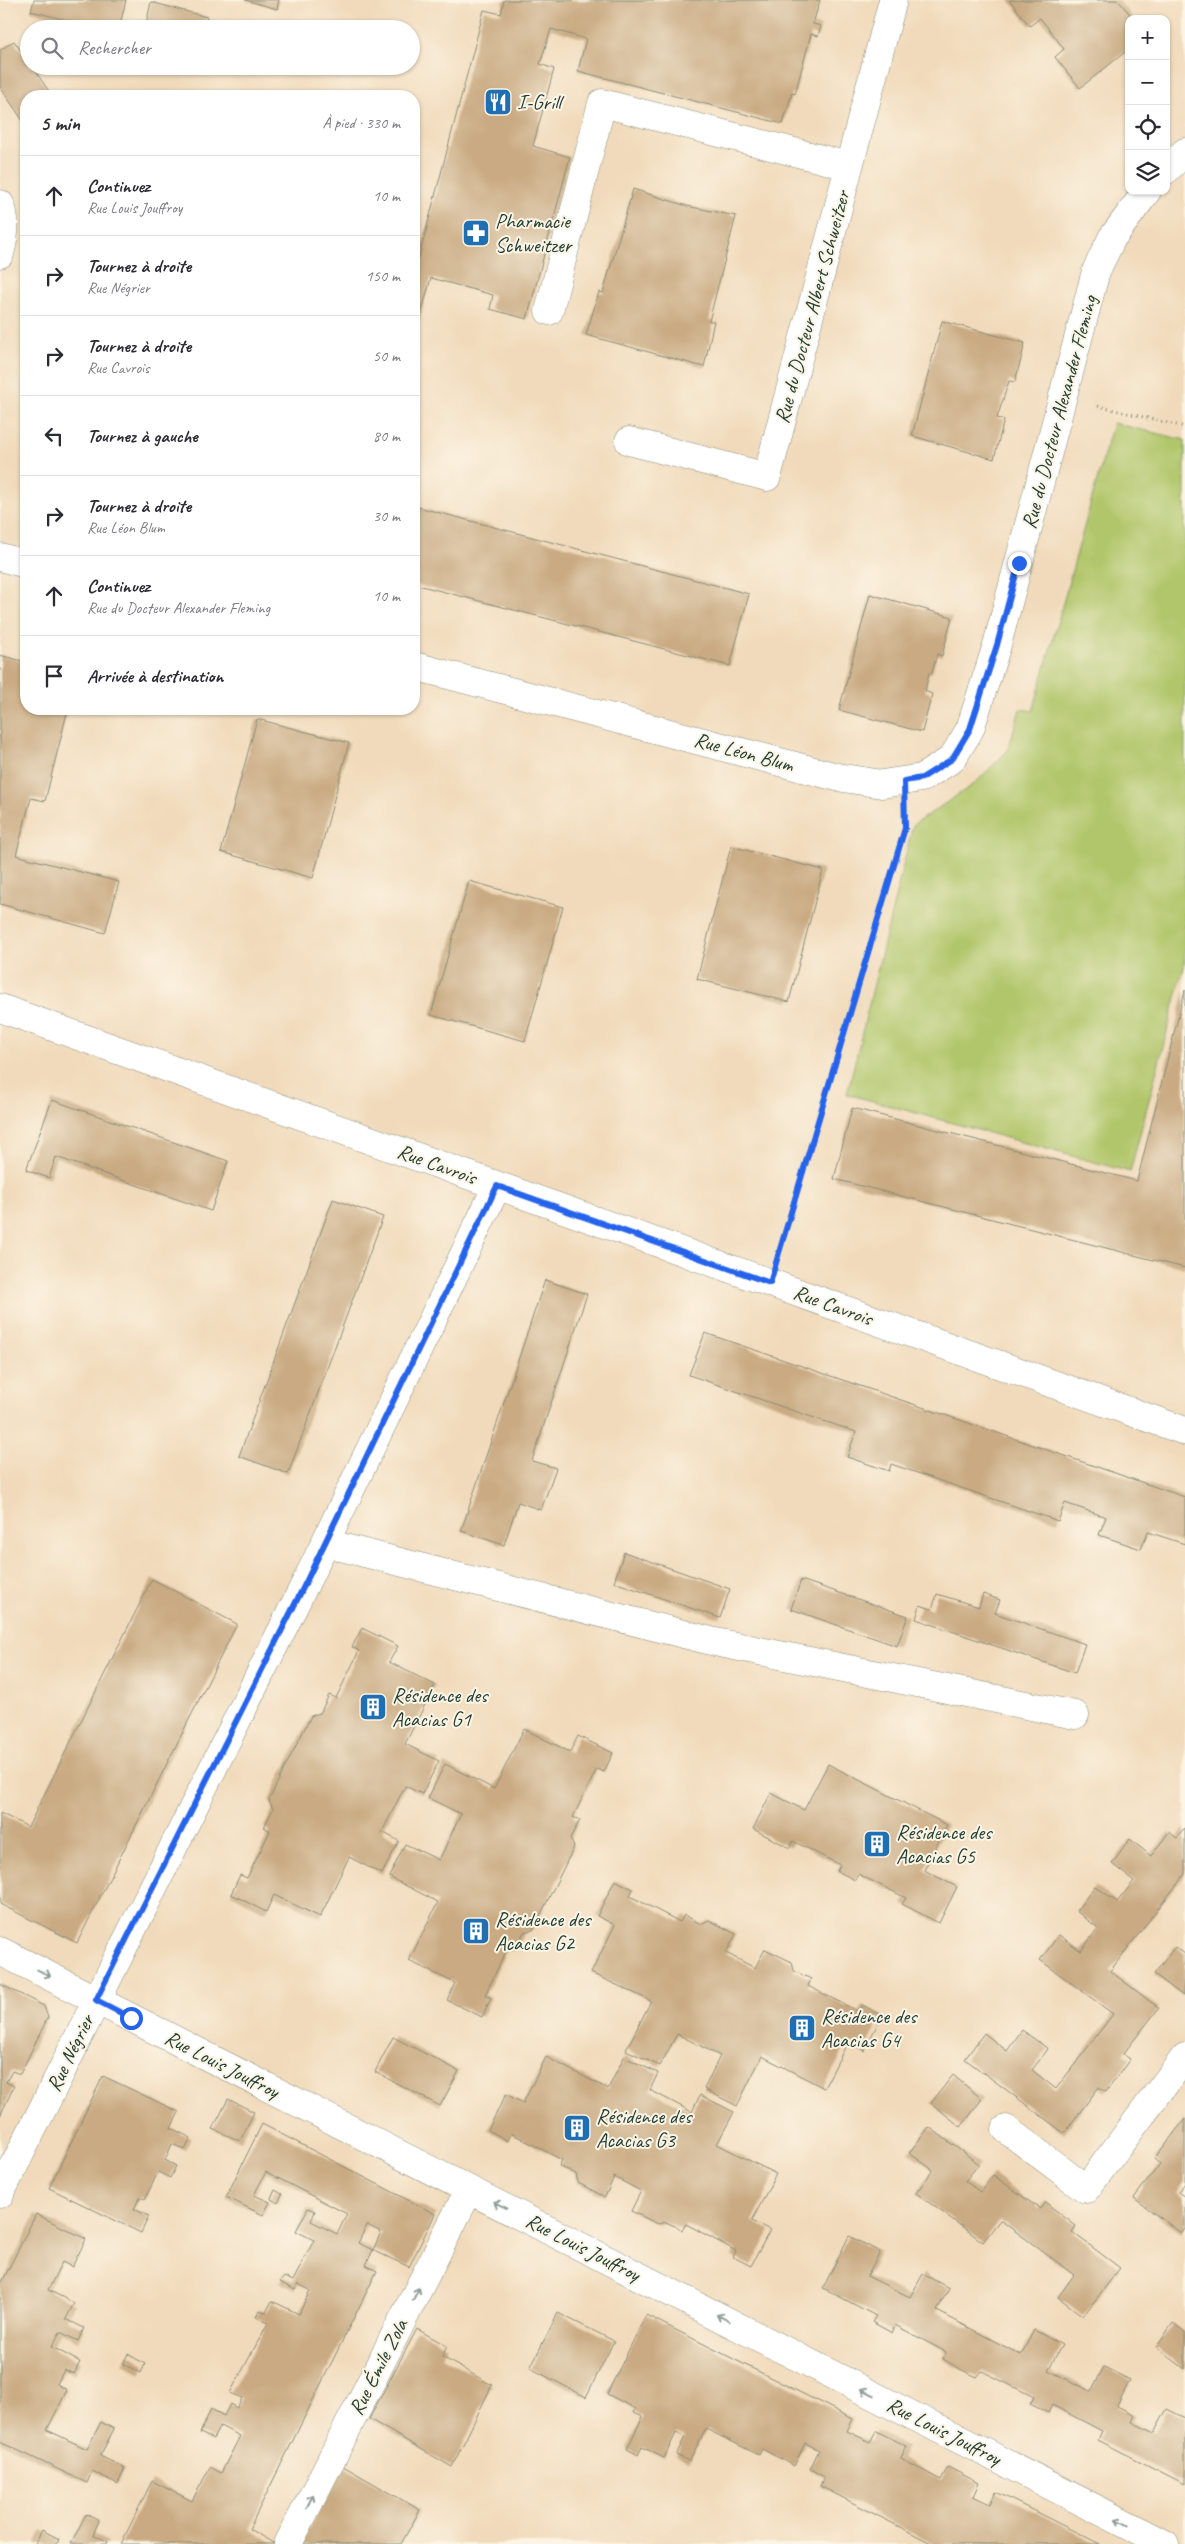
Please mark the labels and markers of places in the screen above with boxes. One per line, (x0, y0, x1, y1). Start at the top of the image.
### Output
restaurant icon: I-Grill (483, 87, 513, 117)
place label: I-Grill (517, 89, 565, 115)
place label: Pharmacie Schweitzer (495, 208, 573, 258)
pharmacy icon: Pharmacie Schweitzer (461, 218, 491, 248)
place label: Résidence des Acacias G1 (392, 1682, 489, 1732)
building icon: Résidence des Acacias G1 (358, 1692, 388, 1722)
place label: Résidence des Acacias G5 (896, 1819, 993, 1869)
building icon: Résidence des Acacias G5 (862, 1829, 892, 1859)
place label: Résidence des Acacias G2 (495, 1906, 592, 1956)
building icon: Résidence des Acacias G2 (461, 1916, 491, 1946)
place label: Résidence des Acacias G4 (821, 2003, 918, 2053)
building icon: Résidence des Acacias G4 (787, 2013, 817, 2043)
place label: Résidence des Acacias G3 (596, 2103, 693, 2153)
building icon: Résidence des Acacias G3 (562, 2113, 592, 2143)

